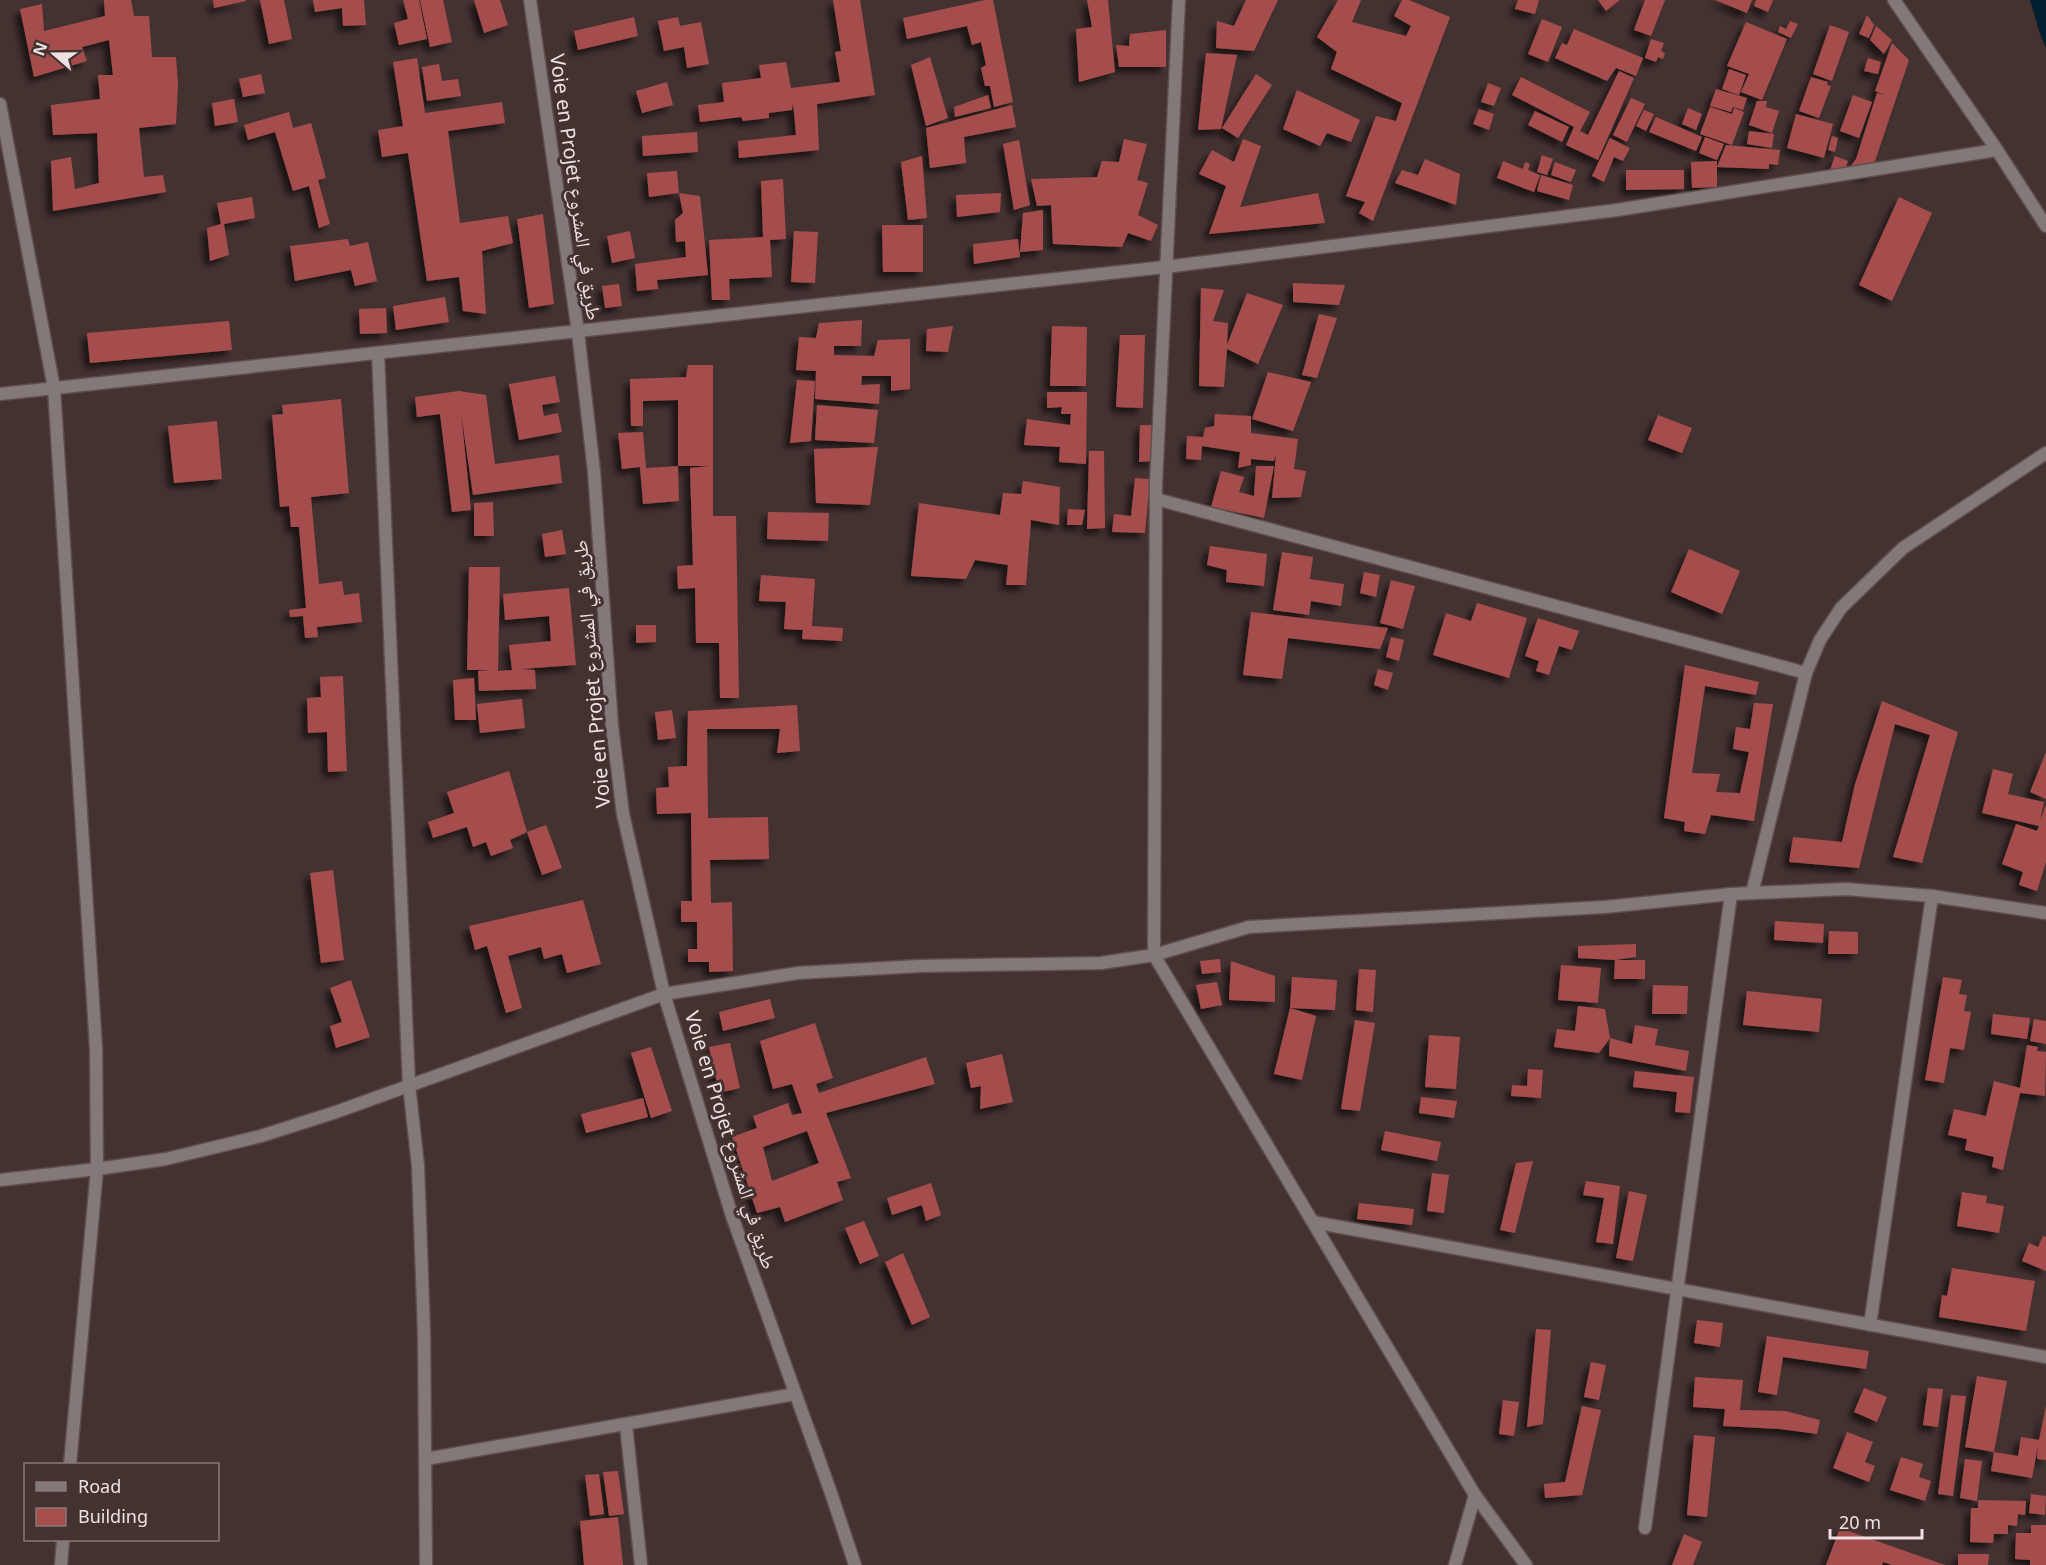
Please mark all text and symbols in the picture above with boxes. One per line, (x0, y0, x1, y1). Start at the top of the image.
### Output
north arrow (24, 24, 84, 84)
text: N (27, 39, 52, 59)
street label: Voie en Projet طريق في المشروع (541, 52, 608, 322)
street label: Voie en Projet طريق في المشروع (566, 539, 619, 809)
street label: Voie en Projet طريق في المشروع (676, 1008, 783, 1273)
legend (24, 1463, 219, 1541)
text: Road (78, 1474, 121, 1498)
scale bar (1830, 1502, 1922, 1540)
text: Building (78, 1504, 148, 1528)
text: 20 m (1839, 1510, 1881, 1534)

